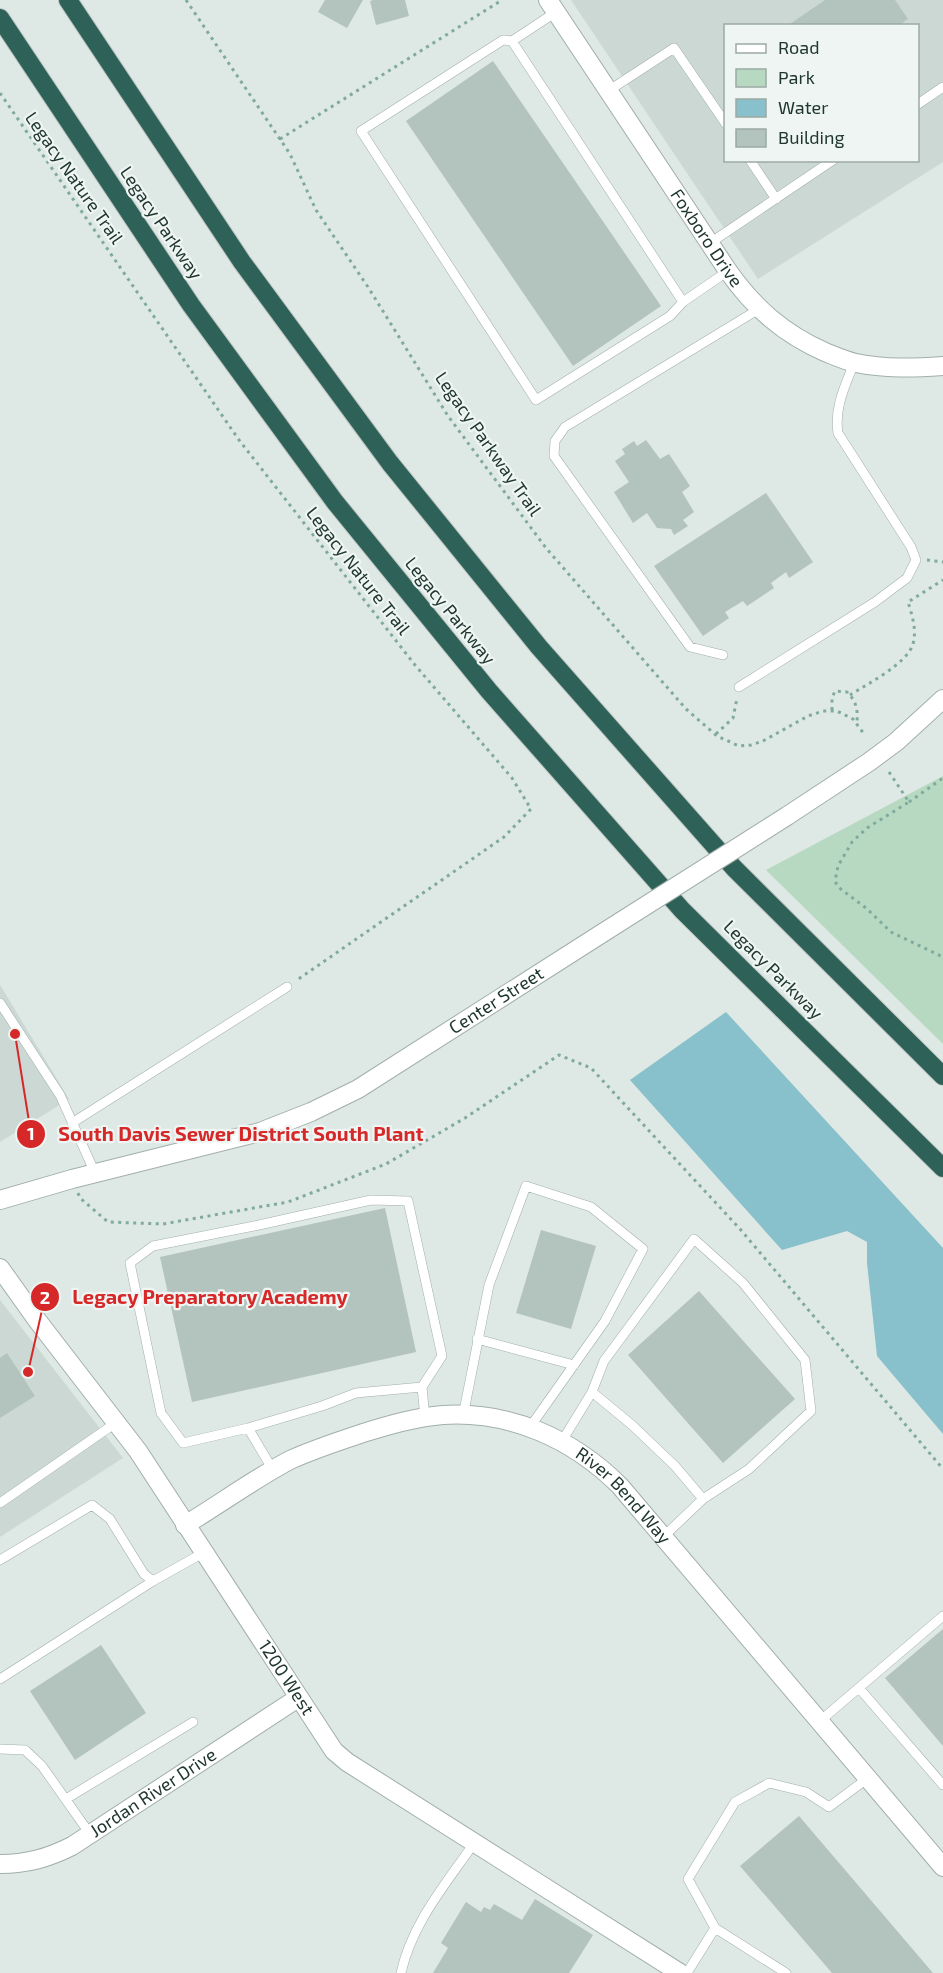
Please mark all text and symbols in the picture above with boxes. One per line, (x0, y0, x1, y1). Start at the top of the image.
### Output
legend (724, 24, 919, 162)
text: Road (778, 36, 819, 58)
text: Park (778, 66, 815, 88)
text: Water (778, 96, 828, 118)
street label: Legacy Nature Trail (21, 107, 129, 248)
text: Building (778, 126, 845, 148)
street label: Legacy Parkway (116, 162, 208, 284)
street label: Foxboro Drive (667, 184, 748, 291)
street label: Legacy Parkway Trail (431, 367, 547, 520)
street label: Legacy Nature Trail (302, 502, 416, 639)
street label: Legacy Parkway (401, 552, 501, 669)
street label: Legacy Parkway (719, 915, 828, 1024)
street label: Center Street (444, 962, 547, 1038)
callout: South Davis Sewer District South Plant (16, 1115, 436, 1153)
text: South Davis Sewer District South Plant (58, 1121, 424, 1145)
text: 1 (27, 1122, 35, 1144)
callout: Legacy Preparatory Academy (30, 1278, 361, 1316)
text: Legacy Preparatory Academy (72, 1284, 349, 1309)
text: 2 (40, 1286, 50, 1308)
street label: River Bend Way (572, 1442, 676, 1548)
street label: 1200 West (254, 1635, 320, 1719)
street label: Jordan River Drive (85, 1743, 220, 1841)

